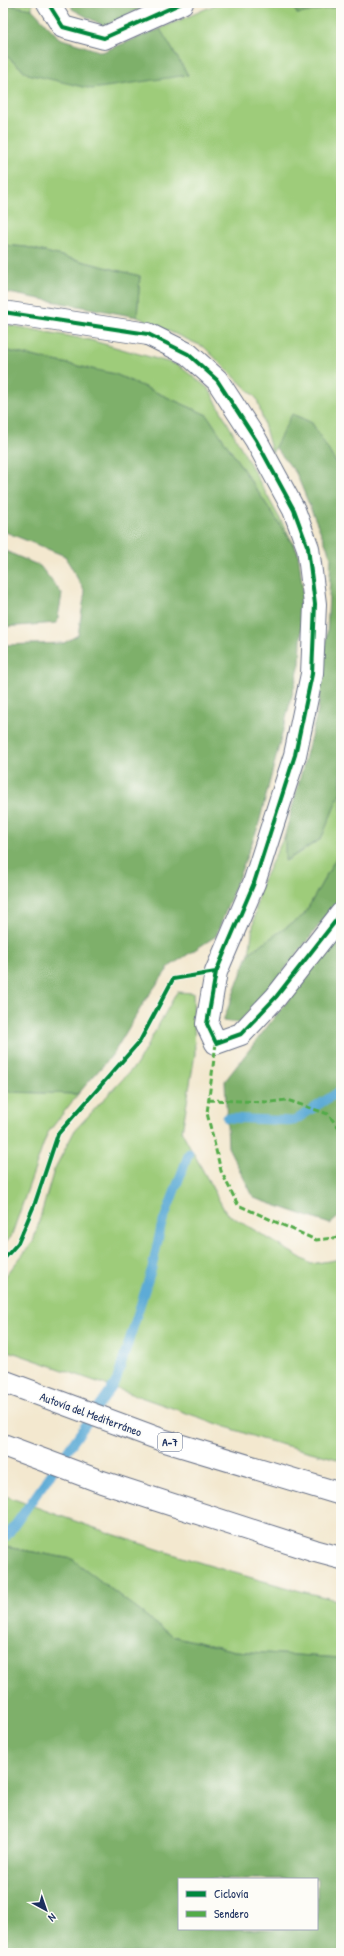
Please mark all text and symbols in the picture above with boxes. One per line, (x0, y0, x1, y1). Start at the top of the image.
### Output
street label: Autovía del Mediterráneo (38, 1388, 144, 1440)
road number: A-7 (158, 1433, 182, 1451)
legend (178, 1878, 318, 1930)
text: Ciclovía (214, 1885, 248, 1902)
north arrow (26, 1890, 66, 1930)
text: Sendero (214, 1905, 249, 1922)
text: N (46, 1910, 59, 1925)

